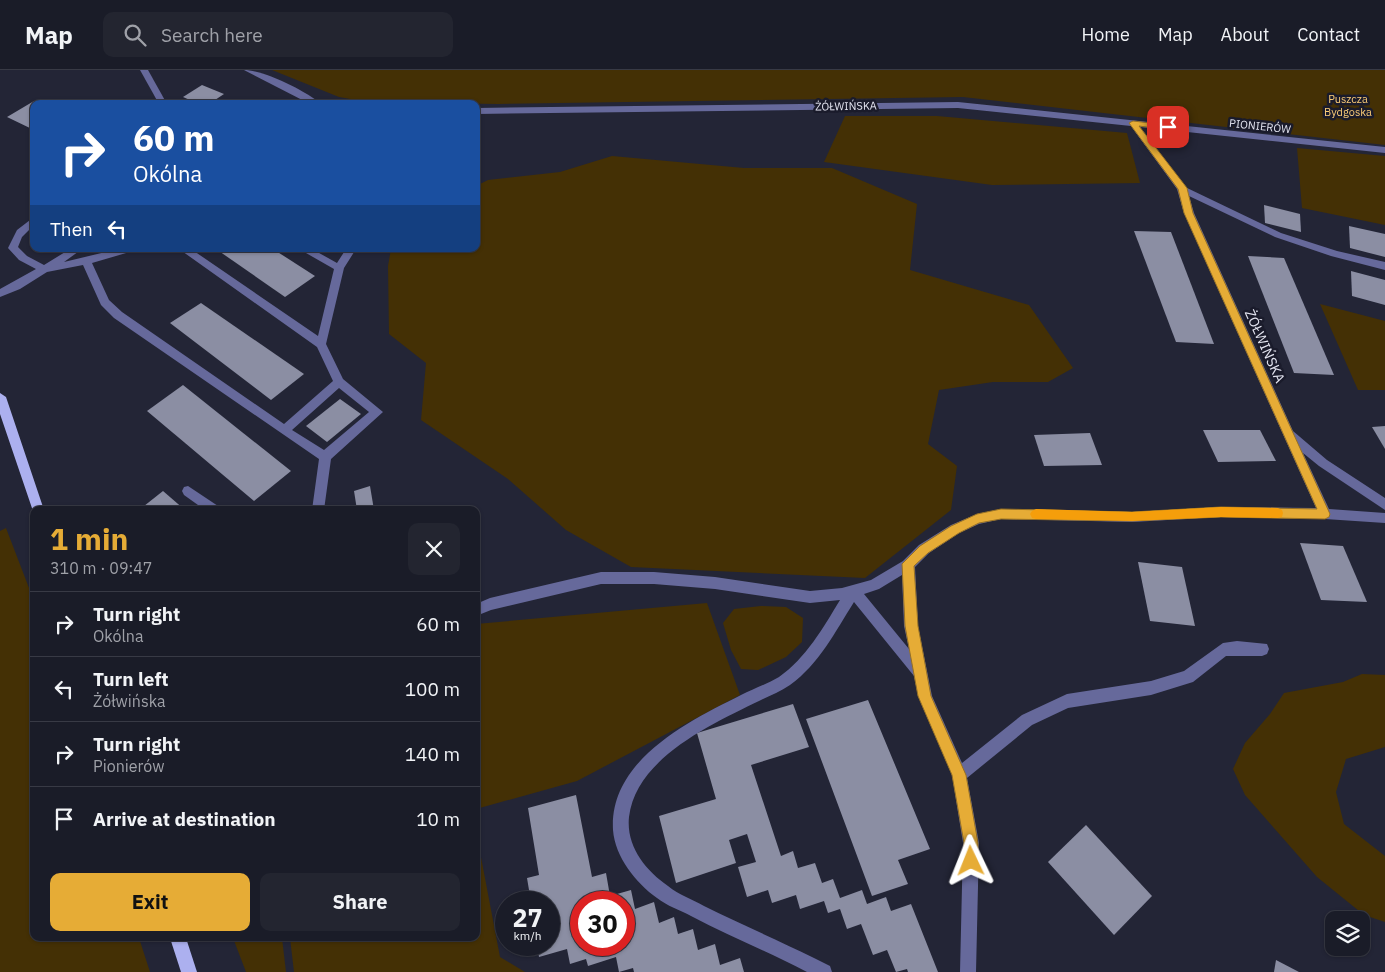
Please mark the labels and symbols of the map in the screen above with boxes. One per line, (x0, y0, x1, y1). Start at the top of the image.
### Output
park label: Puszcza Bydgoska (1324, 92, 1372, 119)
street label: ŻÓŁWIŃSKA (815, 98, 877, 114)
pin (1147, 106, 1189, 148)
street label: PIONIERÓW (1228, 116, 1292, 136)
street label: ŻÓŁWIŃSKA (1241, 306, 1290, 386)
position arrow (944, 834, 996, 886)
speed limit sign: 30 (570, 891, 635, 956)

